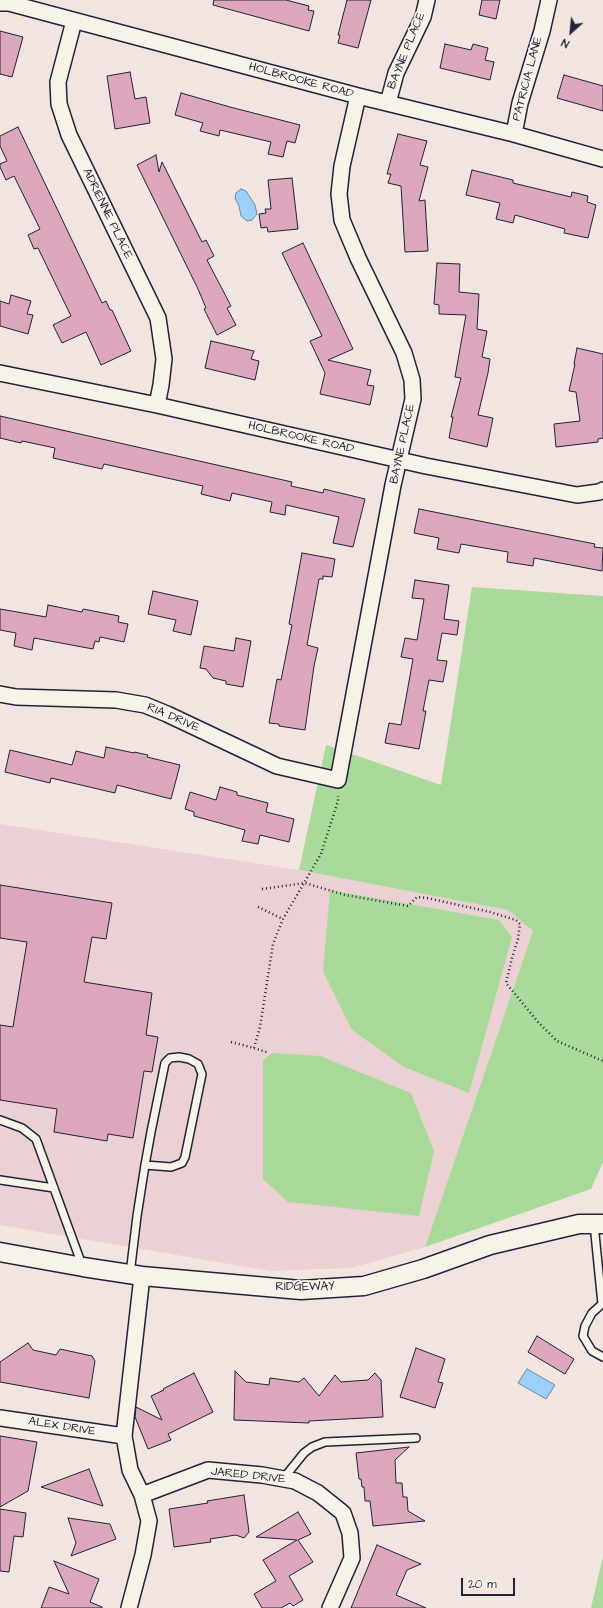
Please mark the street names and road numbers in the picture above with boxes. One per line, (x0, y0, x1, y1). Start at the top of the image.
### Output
street label: BAYNE PLACE (385, 11, 429, 91)
street label: PATRICIA LANE (510, 35, 546, 123)
street label: HOLBROOKE ROAD (247, 60, 355, 102)
street label: ADRIENNE PLACE (79, 166, 135, 262)
street label: BAYNE PLACE (388, 403, 418, 485)
street label: HOLBROOKE ROAD (247, 419, 355, 457)
street label: RIA DRIVE (145, 701, 201, 735)
street label: RIDGEWAY (276, 1280, 334, 1294)
street label: ALEX DRIVE (27, 1415, 97, 1439)
street label: JARED DRIVE (210, 1465, 286, 1487)

